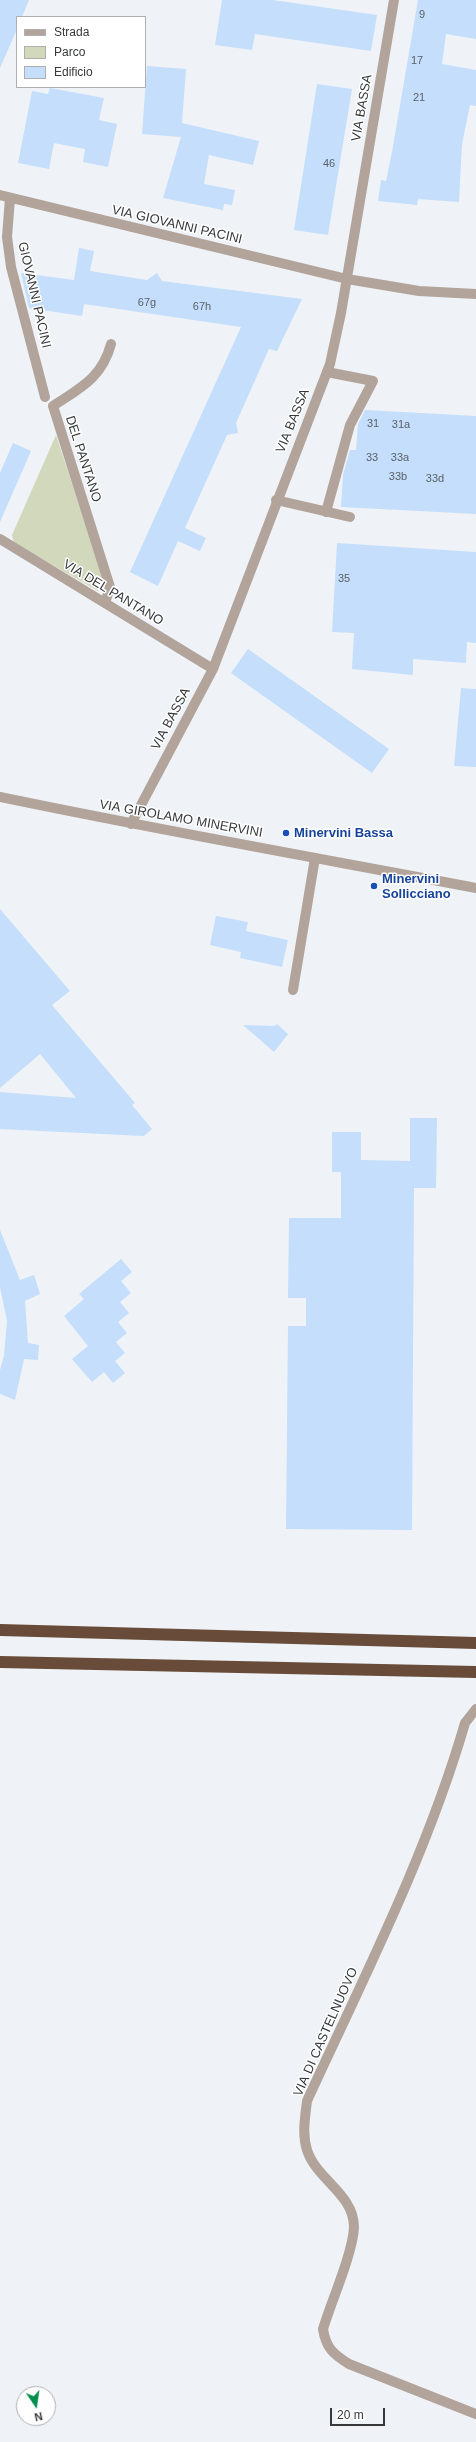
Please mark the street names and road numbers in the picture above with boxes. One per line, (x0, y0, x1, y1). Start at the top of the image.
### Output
street label: VIA BASSA (348, 73, 376, 143)
street label: VIA GIOVANNI PACINI (110, 202, 244, 248)
street label: GIOVANNI PACINI (14, 240, 54, 350)
street label: VIA BASSA (273, 387, 313, 455)
street label: DEL PANTANO (62, 414, 104, 504)
street label: VIA DEL PANTANO (60, 557, 166, 629)
street label: VIA BASSA (148, 685, 194, 753)
street label: VIA GIROLAMO MINERVINI (98, 797, 264, 841)
street label: VIA DI CASTELNUOVO (291, 1965, 361, 2099)

